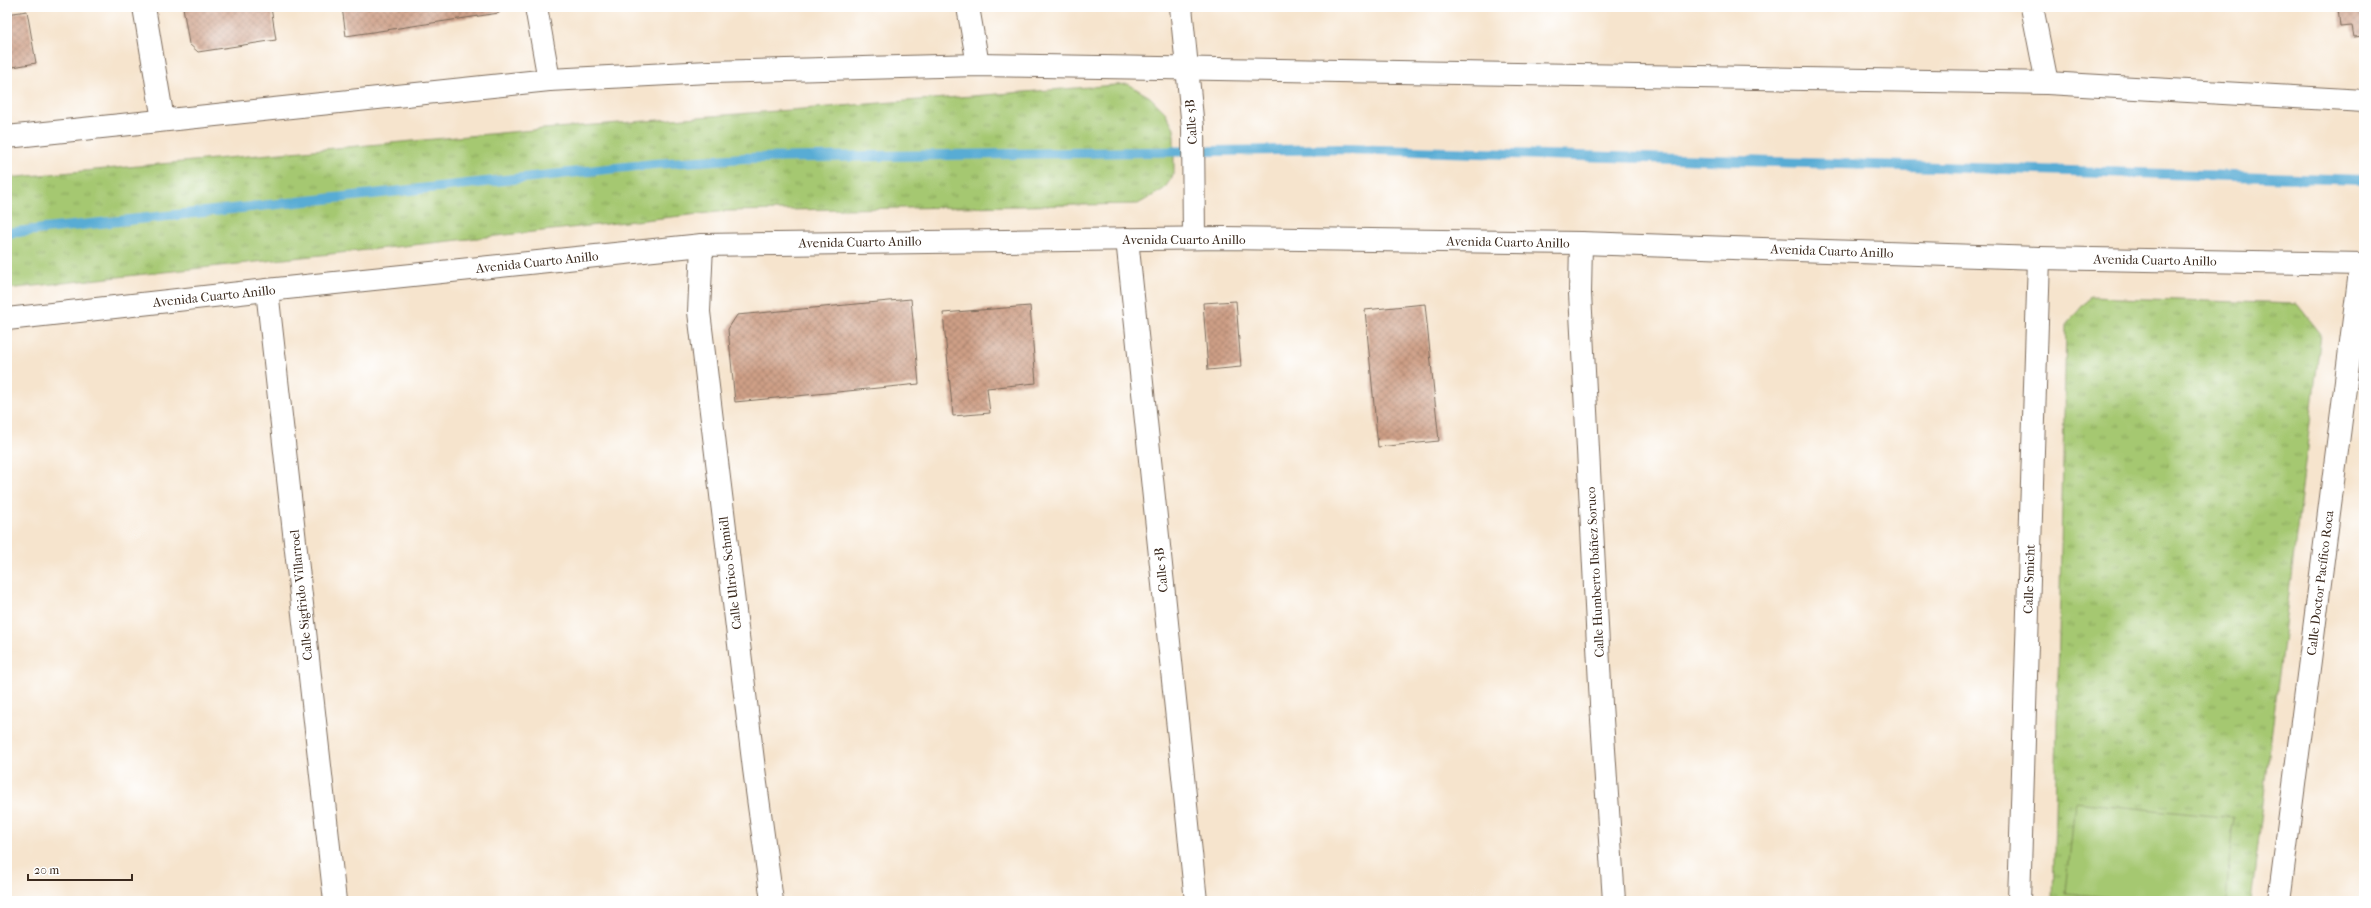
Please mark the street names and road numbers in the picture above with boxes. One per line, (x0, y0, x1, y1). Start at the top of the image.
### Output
street label: Calle 5B (1182, 99, 1200, 145)
street label: Avenida Cuarto Anillo (1121, 232, 1246, 247)
street label: Avenida Cuarto Anillo (797, 233, 922, 251)
street label: Avenida Cuarto Anillo (1445, 233, 1570, 251)
street label: Avenida Cuarto Anillo (1769, 241, 1894, 261)
street label: Avenida Cuarto Anillo (474, 248, 599, 276)
street label: Avenida Cuarto Anillo (2092, 251, 2217, 269)
street label: Avenida Cuarto Anillo (151, 282, 276, 310)
street label: Calle Humberto Ibáñez Soruco (1583, 486, 1607, 658)
street label: Calle Doctor Pacífico Roca (2304, 509, 2336, 656)
street label: Calle Ulrico Schmidl (716, 515, 744, 631)
street label: Calle Sigfrido Villarroel (287, 528, 315, 661)
street label: Calle Smicht (2020, 543, 2038, 614)
street label: Calle 5B (1151, 547, 1171, 593)

